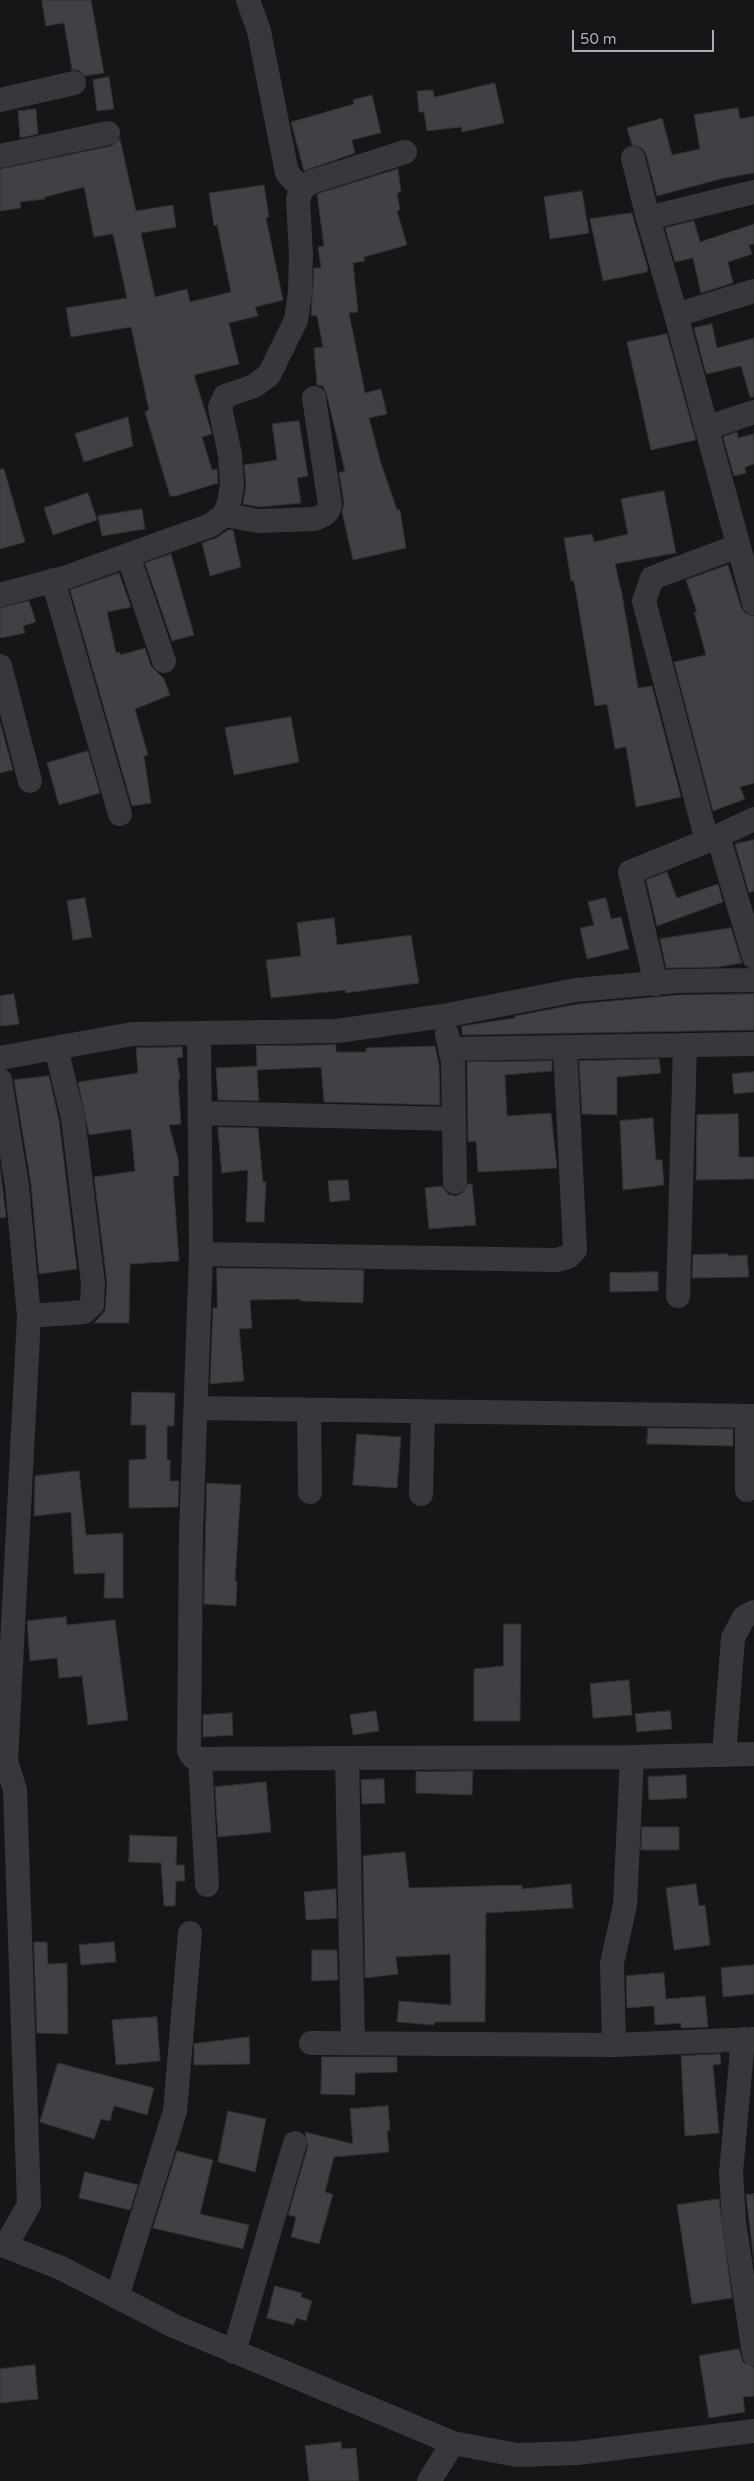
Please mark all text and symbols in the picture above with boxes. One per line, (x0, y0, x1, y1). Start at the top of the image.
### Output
scale bar (574, 20, 716, 52)
text: 50 m (580, 30, 617, 48)

